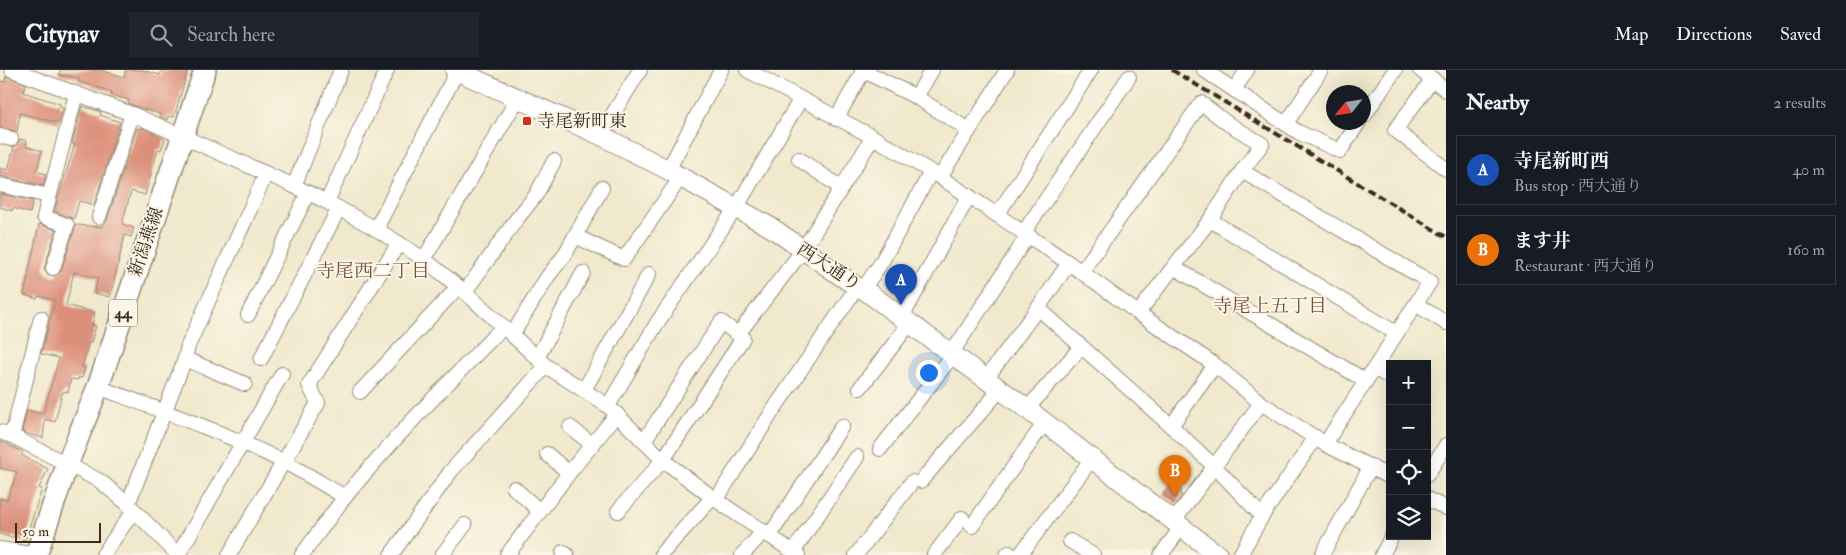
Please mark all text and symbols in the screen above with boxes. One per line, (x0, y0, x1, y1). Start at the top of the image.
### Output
search box (129, 12, 479, 57)
text: Citynav (25, 19, 99, 50)
icon: search (147, 21, 175, 49)
text: Search here (187, 23, 275, 47)
text: Map (1615, 23, 1648, 46)
text: Directions (1676, 23, 1752, 46)
text: Saved (1780, 23, 1821, 46)
north arrow (1326, 85, 1371, 130)
text: Nearby (1466, 89, 1529, 116)
text: 2 results (1773, 93, 1826, 113)
place label: 寺尾新町東 (537, 110, 627, 133)
marker: 寺尾新町東 (521, 115, 533, 127)
text: 寺尾新町西 (1514, 149, 1609, 173)
text: A (1478, 160, 1488, 180)
text: 40 m (1792, 160, 1825, 180)
text: Bus stop · 西大通り (1514, 176, 1642, 196)
street label: 新潟燕線 (123, 204, 169, 280)
text: ます井 (1514, 229, 1571, 253)
street label: 西大通り (793, 238, 865, 296)
text: B (1478, 240, 1488, 260)
text: 160 m (1787, 240, 1825, 260)
text: Restaurant · 西大通り (1514, 256, 1657, 276)
district label: 寺尾西二丁目 (316, 259, 430, 283)
pin: A (885, 264, 917, 305)
district label: 寺尾上五丁目 (1213, 294, 1327, 318)
road number: 44 (109, 300, 137, 326)
your location (916, 360, 942, 386)
map controls (1386, 360, 1431, 540)
button: + (1386, 360, 1431, 405)
button: − (1386, 405, 1431, 450)
button: locate (1386, 450, 1431, 495)
pin: B (1159, 455, 1191, 496)
button: layers (1386, 495, 1431, 540)
scale bar (15, 520, 101, 543)
text: 50 m (22, 523, 49, 540)

